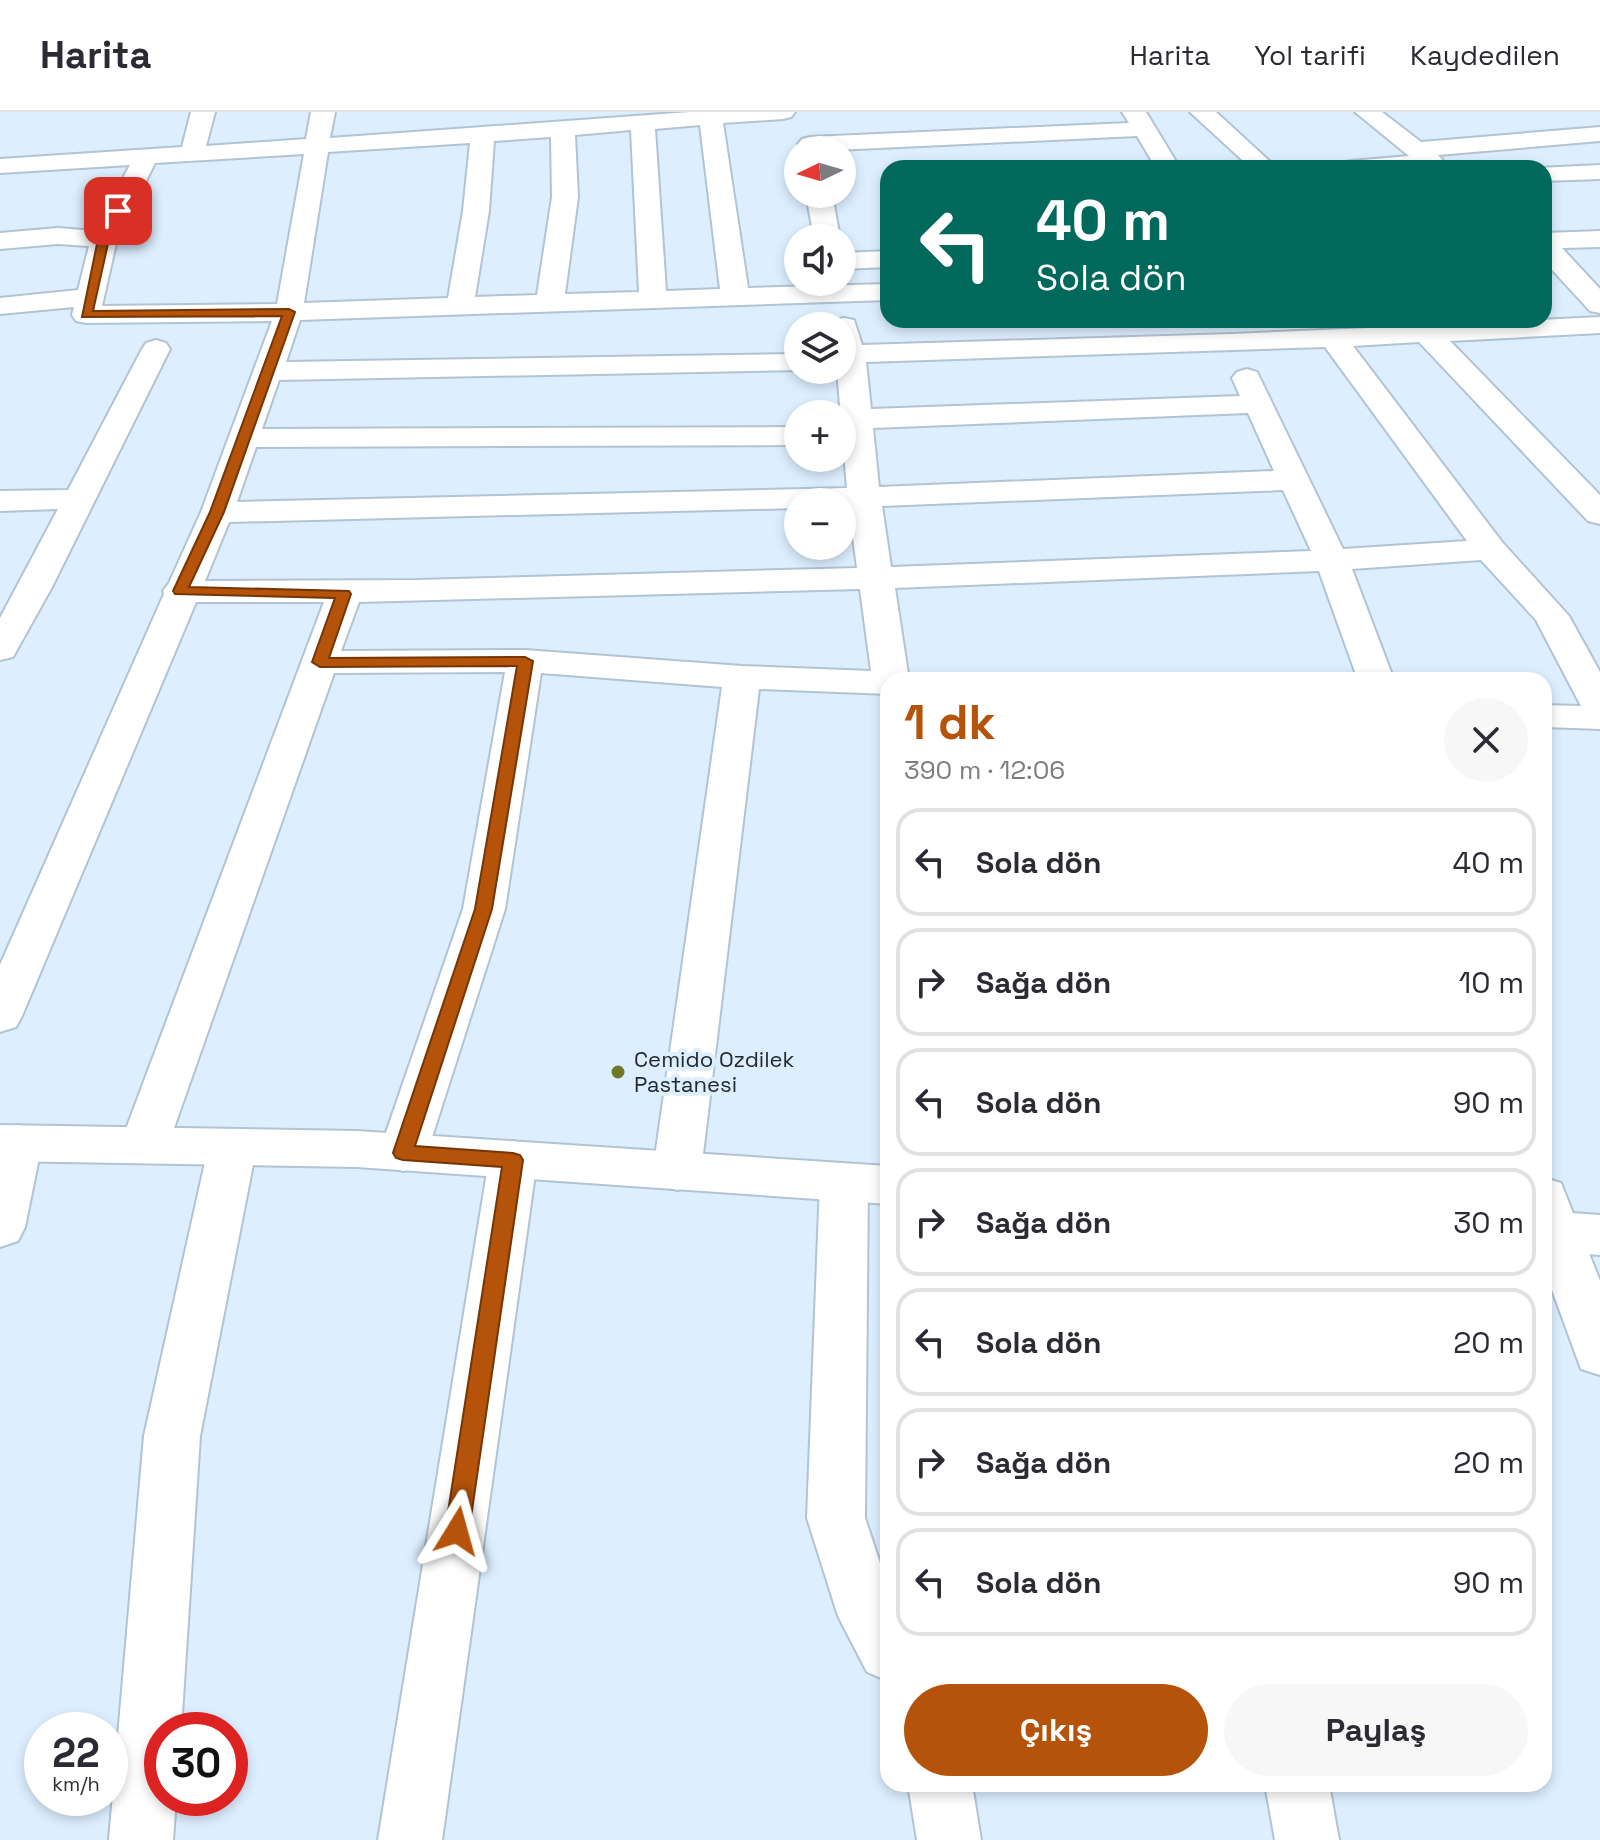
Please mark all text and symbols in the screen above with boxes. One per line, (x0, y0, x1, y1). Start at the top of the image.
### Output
text: Harita (40, 31, 151, 79)
text: Harita (1130, 37, 1210, 73)
text: Yol tarifi (1254, 37, 1366, 73)
text: Kaydedilen (1410, 37, 1560, 73)
north arrow (784, 136, 856, 208)
map controls (784, 136, 856, 560)
pin (84, 177, 152, 245)
text: 40 m (1036, 185, 1170, 256)
icon: arrive (96, 189, 140, 233)
icon: left (904, 192, 1008, 296)
button: sound (784, 224, 856, 296)
text: Sola dön (1036, 255, 1187, 301)
button: layers (784, 312, 856, 384)
button: + (784, 400, 856, 472)
button: − (784, 488, 856, 560)
text: 1 dk (904, 692, 996, 753)
button: close (1444, 698, 1528, 782)
text: 390 m · 12:06 (904, 753, 1065, 787)
icon: left (908, 840, 952, 884)
text: Sola dön (976, 843, 1101, 882)
text: 40 m (1453, 843, 1524, 882)
icon: right (908, 960, 952, 1004)
text: Sağa dön (976, 963, 1111, 1002)
text: 10 m (1459, 963, 1524, 1002)
place label: Cemido Ozdilek Pastanesi (634, 1045, 795, 1098)
marker: Cemido Ozdilek Pastanesi (609, 1063, 627, 1081)
icon: left (908, 1080, 952, 1124)
text: Sola dön (976, 1083, 1101, 1122)
text: 90 m (1453, 1083, 1524, 1122)
icon: right (908, 1200, 952, 1244)
text: Sağa dön (976, 1203, 1111, 1242)
text: 30 m (1453, 1203, 1524, 1242)
icon: left (908, 1320, 952, 1364)
text: Sola dön (976, 1323, 1101, 1362)
text: 20 m (1453, 1323, 1524, 1362)
icon: right (908, 1440, 952, 1484)
text: Sağa dön (976, 1443, 1111, 1482)
text: 20 m (1453, 1443, 1524, 1482)
position arrow (415, 1489, 499, 1573)
icon: left (908, 1560, 952, 1604)
text: Sola dön (976, 1563, 1101, 1602)
text: 90 m (1453, 1563, 1524, 1602)
button: Çıkış (904, 1684, 1208, 1776)
button: Paylaş (1224, 1684, 1528, 1776)
speed limit sign: 30 (144, 1712, 248, 1816)
text: 22 (52, 1728, 100, 1779)
text: km/h (52, 1771, 100, 1797)

